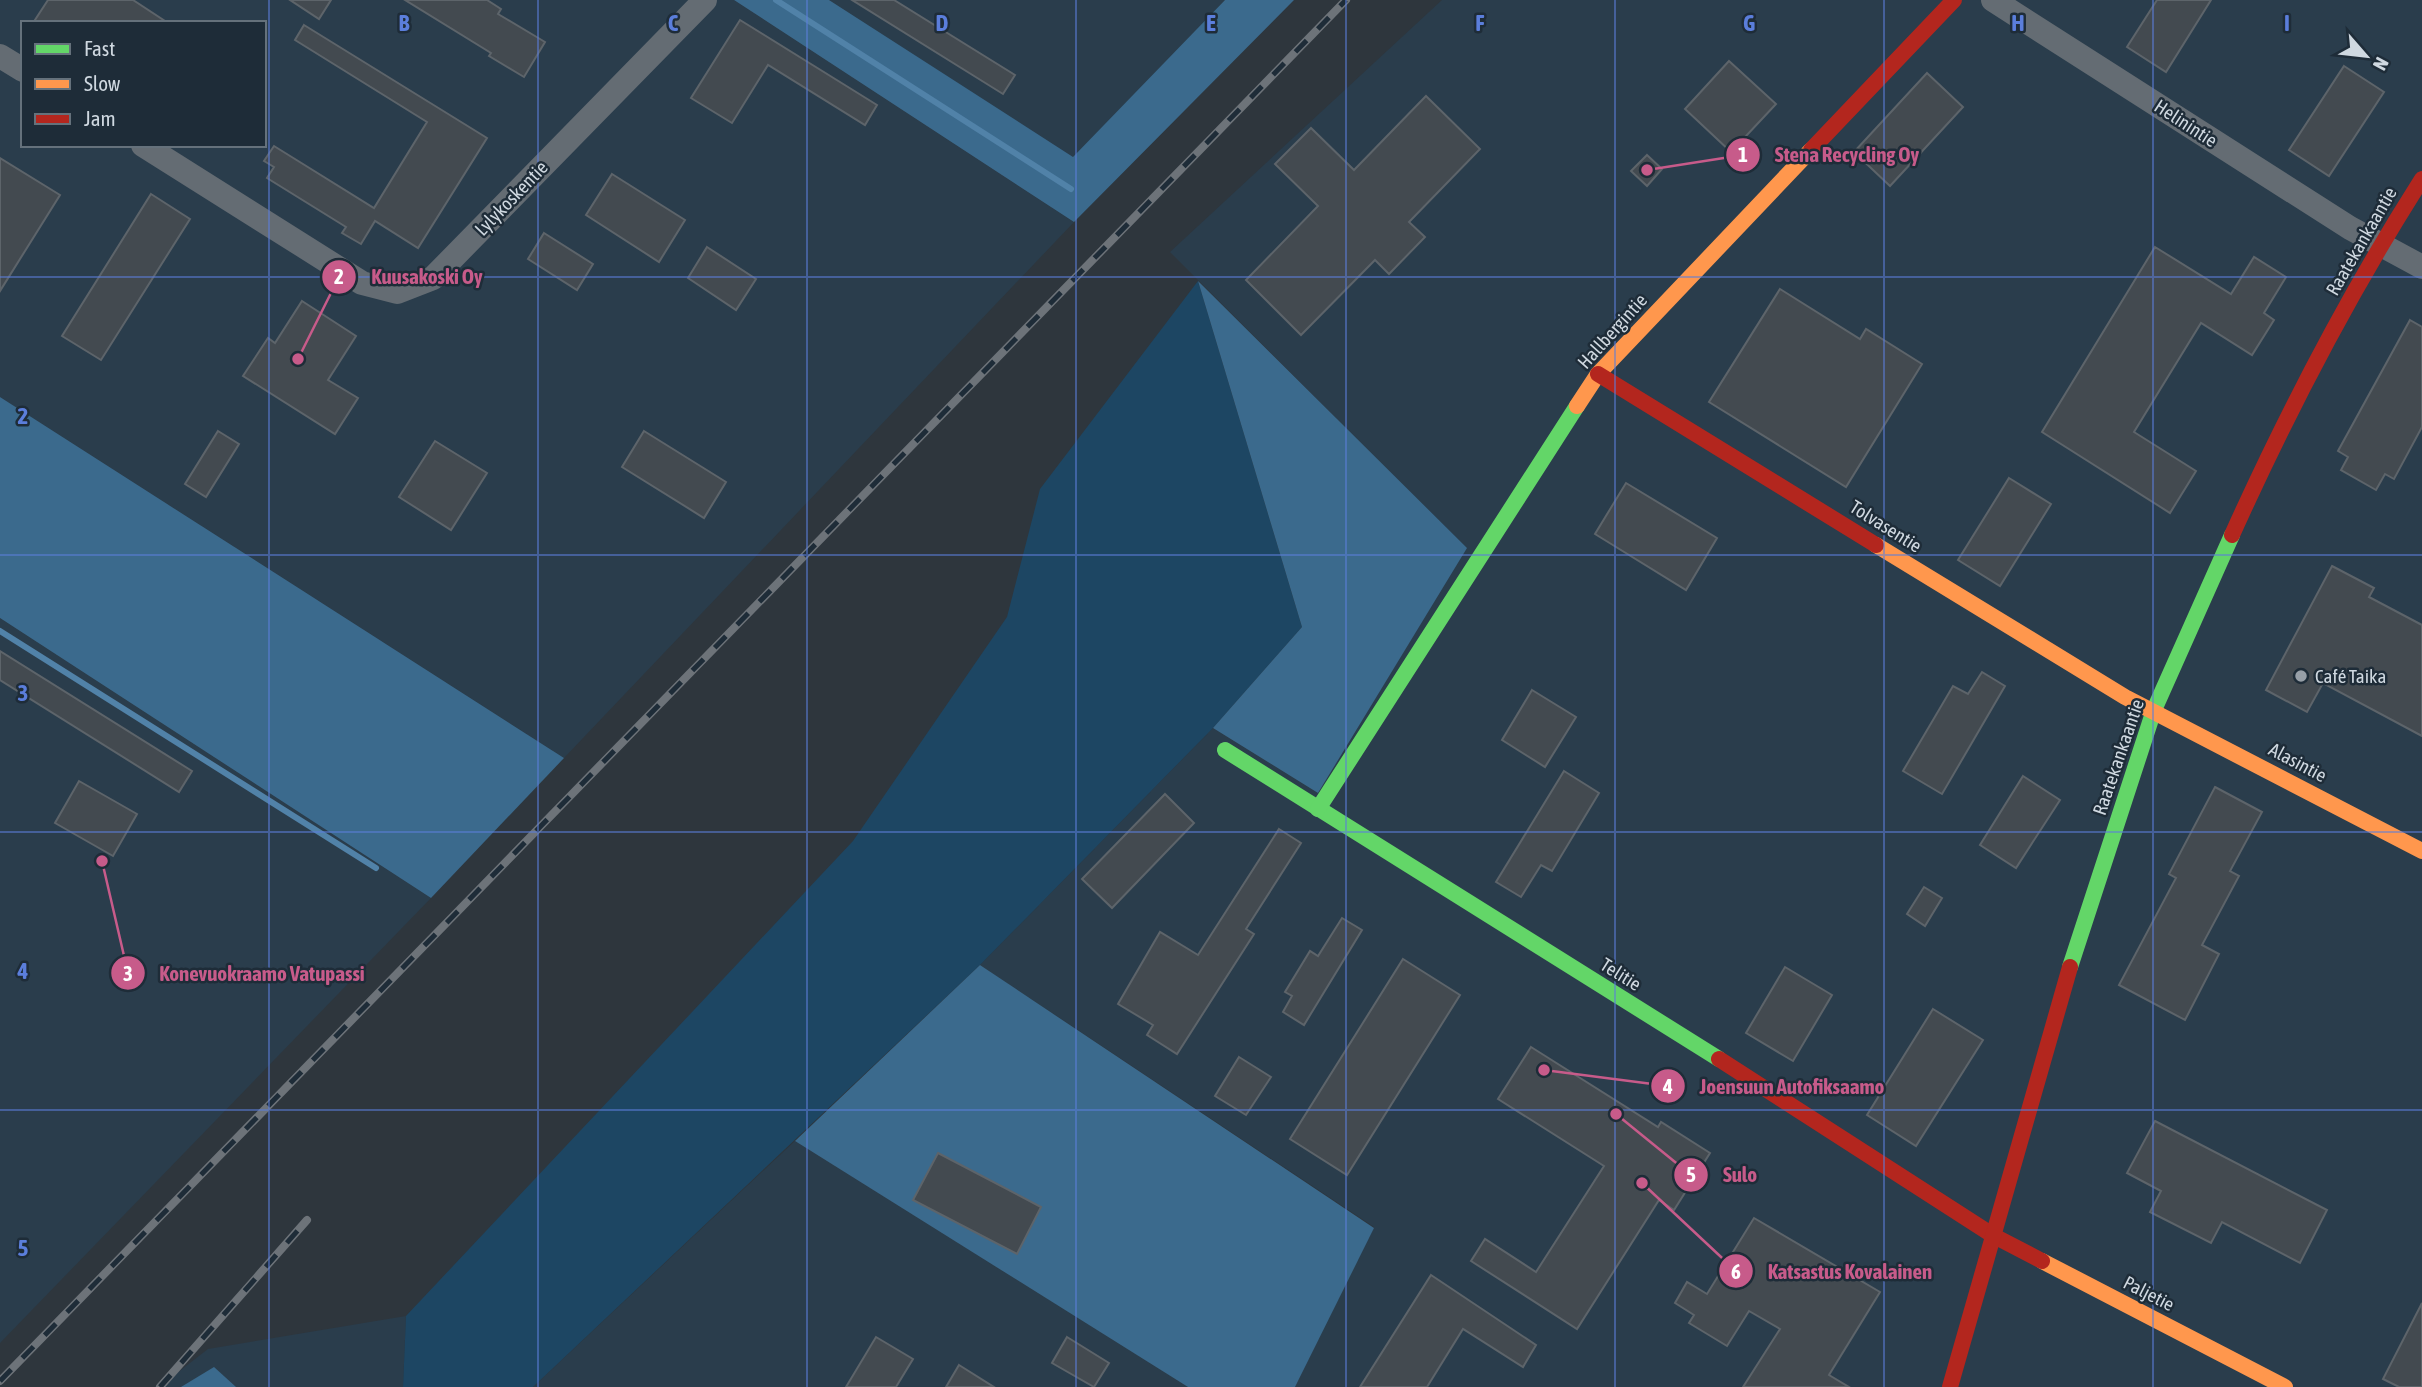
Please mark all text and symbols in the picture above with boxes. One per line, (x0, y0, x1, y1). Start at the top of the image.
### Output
text: B (399, 10, 410, 36)
text: C (668, 10, 679, 36)
text: D (936, 10, 949, 36)
text: E (1206, 10, 1216, 36)
text: F (1475, 10, 1485, 36)
text: G (1743, 10, 1755, 36)
text: H (2011, 10, 2025, 36)
text: I (2284, 10, 2290, 36)
legend (21, 21, 266, 147)
north arrow (2331, 21, 2401, 91)
text: Fast (84, 36, 115, 60)
text: N (2369, 54, 2393, 74)
text: Slow (84, 71, 121, 95)
street label: Helinintie (2151, 95, 2221, 151)
text: Jam (84, 106, 116, 130)
callout: Stena Recycling Oy (1725, 134, 1933, 176)
text: 1 (1738, 142, 1748, 166)
text: Stena Recycling Oy (1775, 142, 1920, 166)
street label: Lylykoskentie (470, 156, 552, 240)
street label: Raatekankaantie (2321, 183, 2401, 299)
callout: Kuusakoski Oy (322, 256, 496, 298)
text: 2 (334, 264, 344, 288)
text: Kuusakoski Oy (371, 264, 483, 288)
street label: Hallbergintie (1573, 289, 1651, 373)
text: 2 (18, 403, 28, 429)
street label: Tolvasentie (1846, 495, 1926, 557)
place label: Café Taika (2315, 665, 2386, 687)
marker: Café Taika (2293, 668, 2309, 684)
text: 3 (18, 680, 28, 706)
street label: Raatekankaantie (2088, 696, 2148, 818)
street label: Alasintie (2265, 738, 2331, 786)
callout: Konevuokraamo Vatupassi (110, 952, 379, 994)
street label: Telitie (1597, 953, 1645, 995)
text: 4 (17, 958, 29, 984)
text: 3 (123, 961, 133, 985)
text: Konevuokraamo Vatupassi (159, 961, 365, 985)
callout: Joensuun Autofiksaamo (1650, 1065, 1898, 1107)
text: 4 (1662, 1074, 1673, 1098)
text: Joensuun Autofiksaamo (1698, 1074, 1885, 1098)
callout: Sulo (1674, 1154, 1771, 1196)
text: 5 (1686, 1162, 1696, 1186)
text: Sulo (1723, 1162, 1757, 1186)
text: 5 (18, 1235, 29, 1261)
callout: Katsastus Kovalainen (1719, 1250, 1946, 1292)
text: 6 (1731, 1259, 1741, 1283)
text: Katsastus Kovalainen (1768, 1259, 1932, 1283)
street label: Paljetie (2120, 1271, 2178, 1315)

